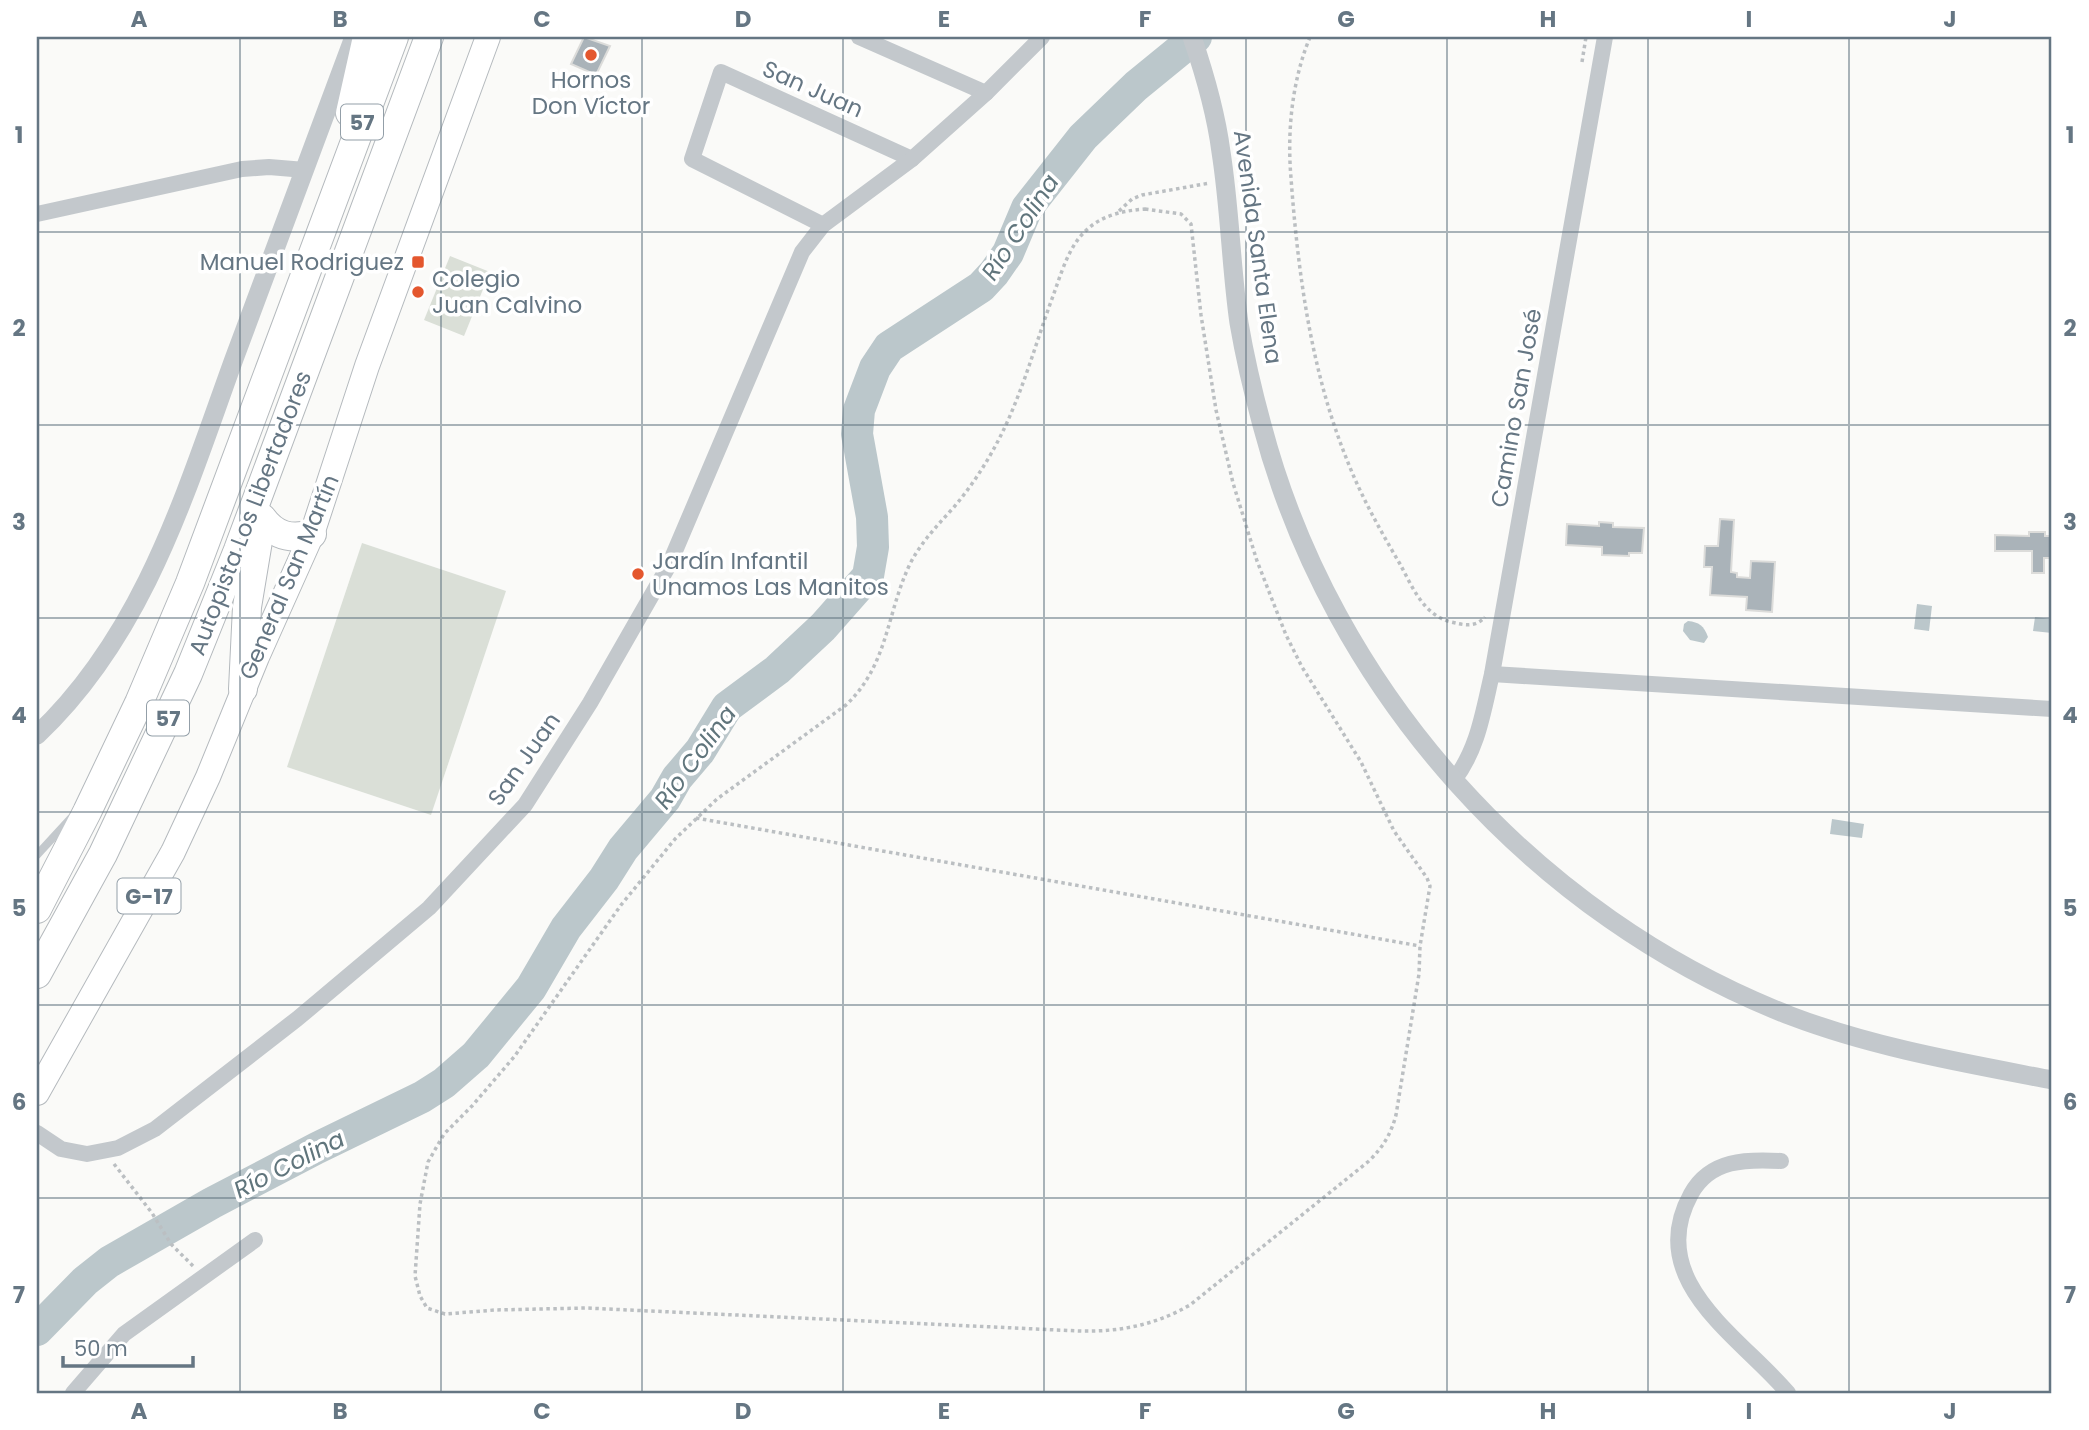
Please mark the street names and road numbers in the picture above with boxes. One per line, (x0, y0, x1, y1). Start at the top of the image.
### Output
street label: San Juan (758, 53, 868, 125)
road number: 57 (341, 104, 383, 140)
street label: Avenida Santa Elena (1226, 128, 1290, 366)
street label: Camino San José (1483, 306, 1549, 510)
street label: Autopista Los Libertadores (181, 366, 319, 660)
street label: General San Martín (231, 470, 347, 684)
road number: 57 (147, 700, 189, 736)
street label: San Juan (480, 706, 568, 812)
road number: G-17 (118, 878, 180, 914)

